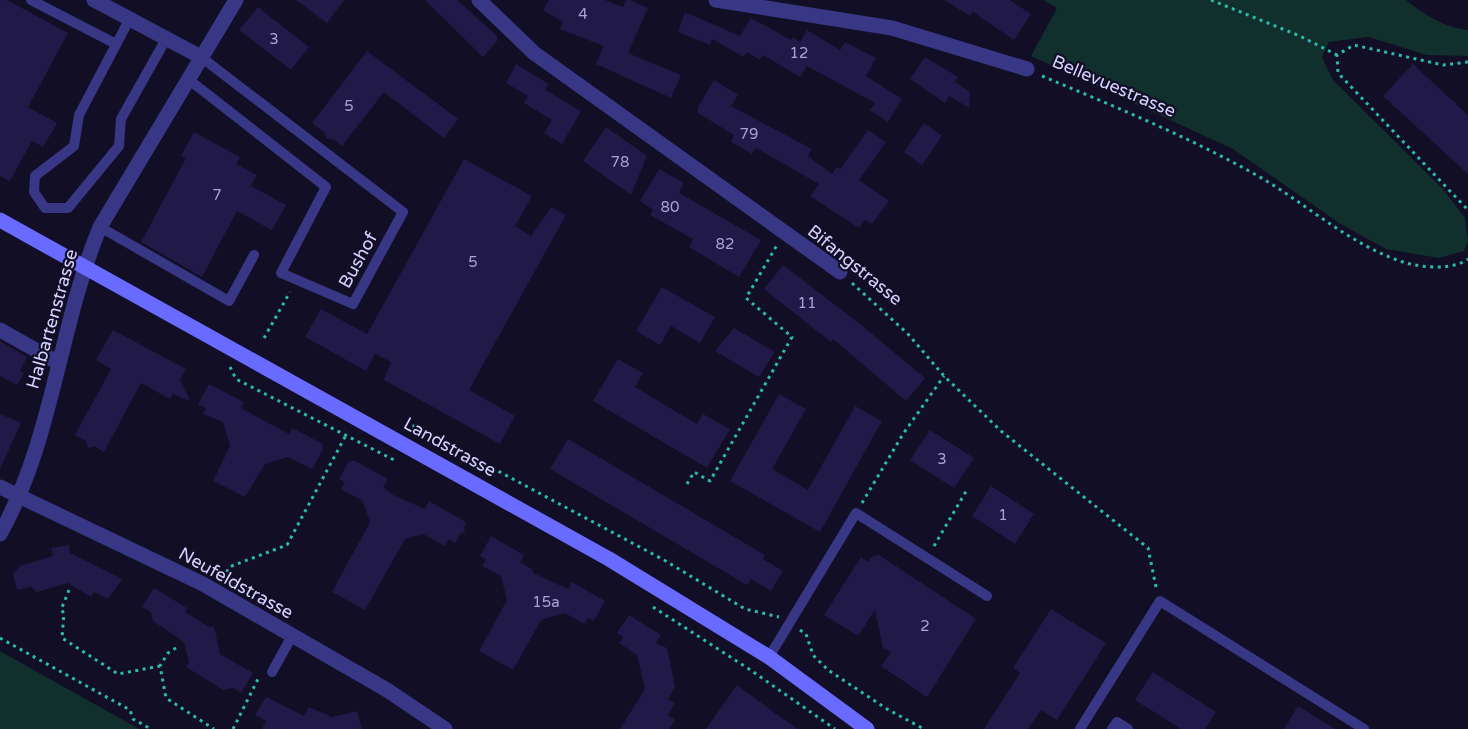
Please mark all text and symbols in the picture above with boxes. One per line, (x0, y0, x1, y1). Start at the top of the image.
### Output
house number: 4 (578, 5, 588, 23)
house number: 3 (269, 30, 279, 48)
house number: 12 (790, 44, 808, 62)
street label: Bellevuestrasse (1049, 50, 1179, 122)
house number: 5 (344, 97, 354, 115)
house number: 79 (740, 125, 758, 143)
house number: 78 (611, 153, 629, 171)
house number: 7 (212, 186, 222, 204)
house number: 80 (661, 198, 679, 216)
street label: Bifangstrasse (803, 220, 907, 310)
street label: Bushof (334, 228, 382, 292)
house number: 82 (716, 235, 734, 253)
street label: Halbartenstrasse (22, 247, 82, 391)
house number: 5 (468, 253, 478, 271)
house number: 11 (798, 294, 816, 312)
street label: Landstrasse (400, 412, 500, 482)
house number: 3 (937, 450, 947, 468)
house number: 1 (998, 506, 1008, 524)
street label: Neufeldstrasse (175, 542, 297, 624)
house number: 15a (532, 593, 560, 611)
house number: 2 (920, 617, 930, 635)

